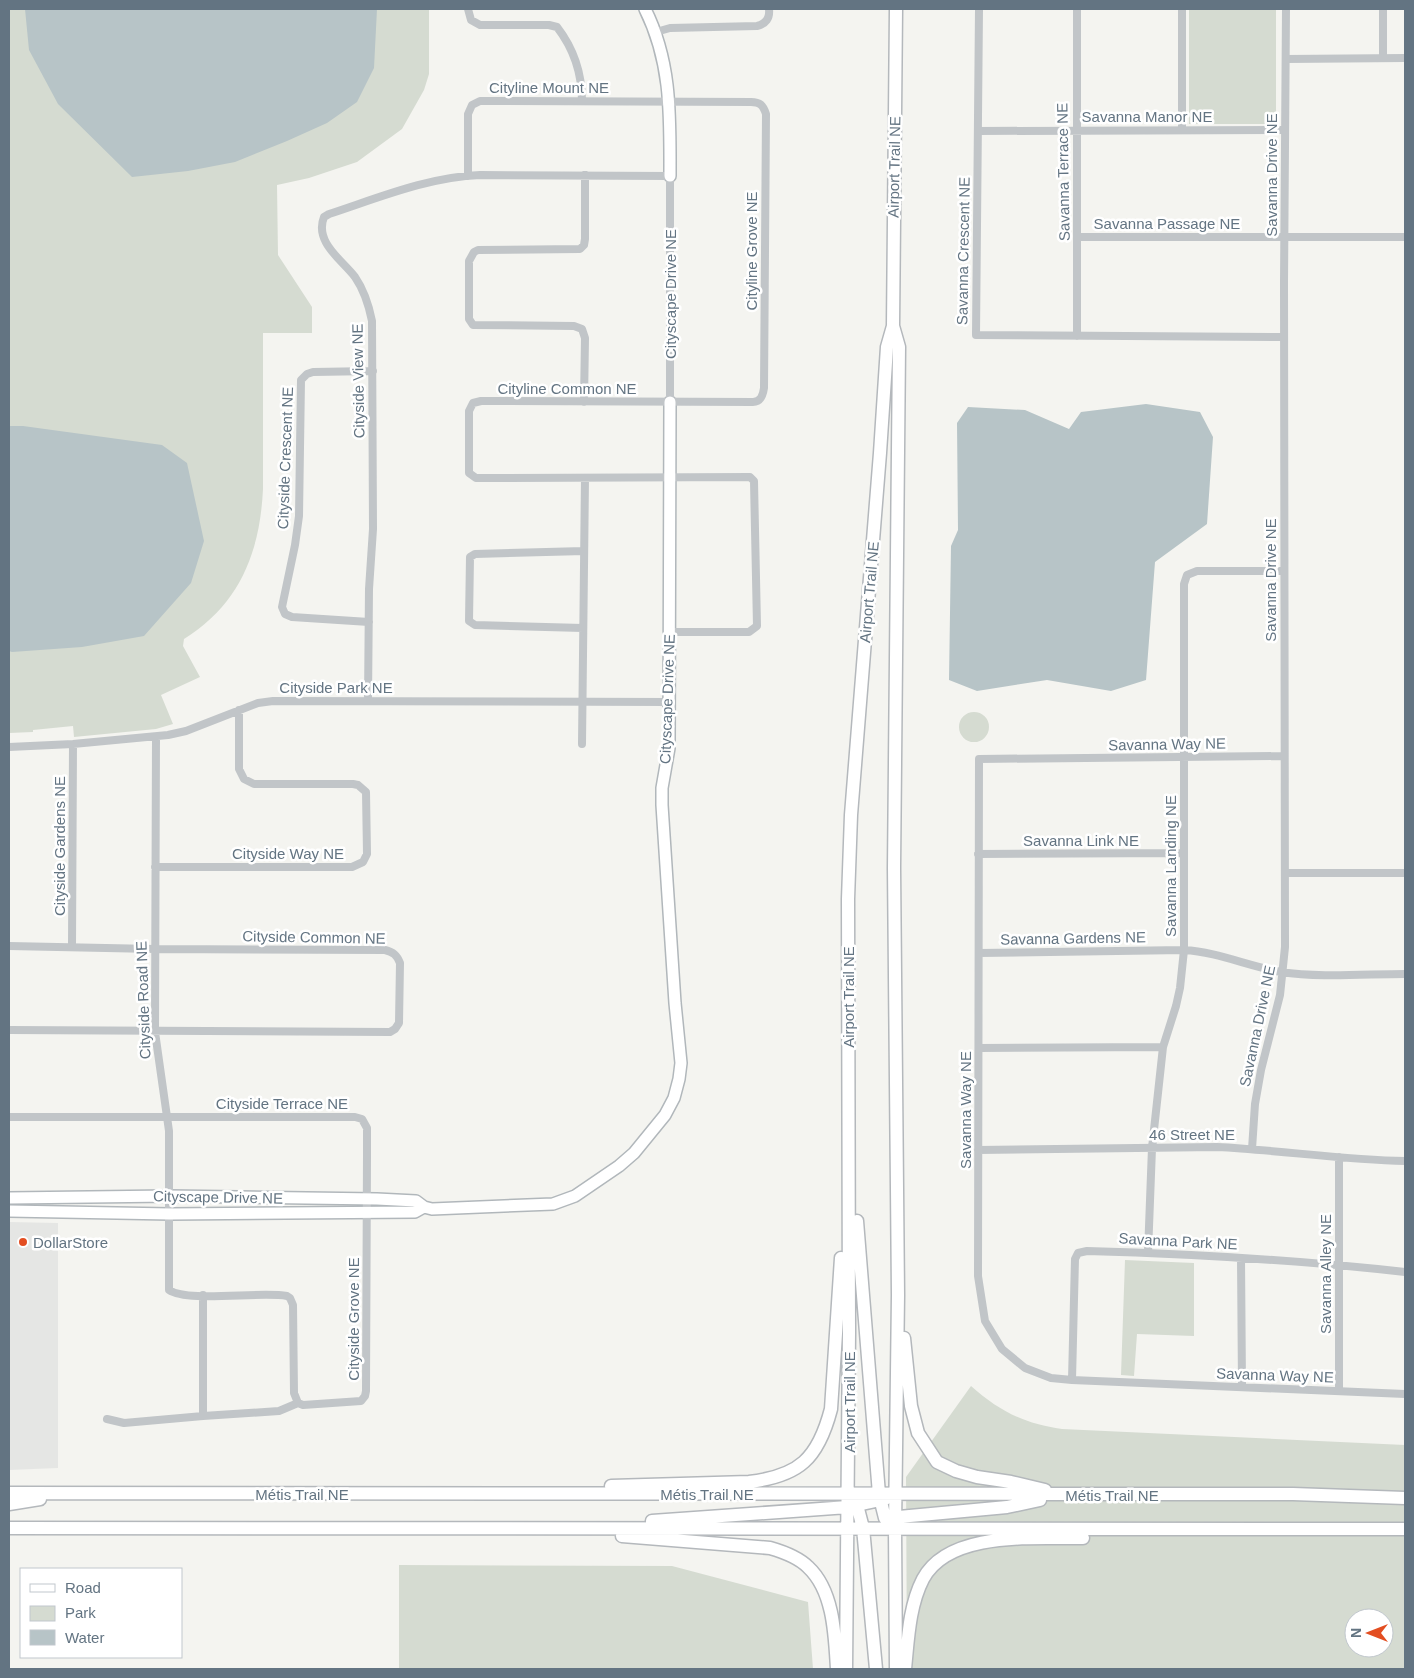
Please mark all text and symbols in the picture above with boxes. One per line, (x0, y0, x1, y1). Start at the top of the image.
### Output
street label: Cityline Mount NE (489, 79, 609, 96)
street label: Savanna Terrace NE (1053, 103, 1073, 241)
street label: Savanna Manor NE (1082, 108, 1212, 125)
street label: Savanna Drive NE (1263, 113, 1280, 237)
street label: Airport Trail NE (885, 116, 903, 218)
street label: Savanna Crescent NE (953, 177, 973, 325)
street label: Cityline Grove NE (743, 191, 760, 311)
street label: Savanna Passage NE (1094, 215, 1240, 232)
street label: Cityscape Drive NE (662, 229, 679, 359)
street label: Cityside View NE (348, 323, 368, 439)
street label: Cityline Common NE (497, 380, 637, 397)
street label: Cityside Crescent NE (274, 386, 296, 530)
street label: Savanna Drive NE (1262, 518, 1279, 642)
street label: Airport Trail NE (856, 541, 882, 643)
street label: Cityscape Drive NE (656, 634, 678, 764)
street label: Cityside Park NE (279, 679, 393, 696)
street label: Savanna Way NE (1108, 734, 1226, 754)
street label: Cityside Gardens NE (51, 776, 68, 916)
street label: Savanna Landing NE (1162, 795, 1179, 937)
street label: Savanna Link NE (1023, 832, 1139, 849)
street label: Cityside Way NE (232, 845, 344, 862)
street label: Cityside Common NE (242, 927, 386, 947)
street label: Savanna Gardens NE (1000, 928, 1146, 948)
street label: Cityside Road NE (132, 941, 154, 1059)
street label: Airport Trail NE (840, 946, 857, 1048)
street label: Savanna Drive NE (1236, 964, 1278, 1088)
street label: Savanna Way NE (957, 1051, 974, 1169)
street label: Cityside Terrace NE (216, 1095, 348, 1112)
street label: 46 Street NE (1149, 1126, 1235, 1143)
street label: Cityscape Drive NE (153, 1187, 283, 1207)
street label: Savanna Alley NE (1317, 1214, 1334, 1334)
street label: Savanna Park NE (1118, 1229, 1238, 1253)
place label: DollarStore (33, 1234, 108, 1251)
marker: DollarStore (17, 1236, 29, 1248)
street label: Cityside Grove NE (345, 1257, 362, 1381)
street label: Airport Trail NE (841, 1351, 858, 1453)
street label: Savanna Way NE (1216, 1364, 1334, 1386)
street label: Métis Trail NE (255, 1486, 349, 1503)
street label: Métis Trail NE (660, 1486, 754, 1503)
street label: Métis Trail NE (1065, 1487, 1159, 1504)
legend (20, 1568, 182, 1658)
text: Road (65, 1579, 101, 1596)
text: Park (65, 1604, 96, 1621)
north arrow (1344, 1608, 1394, 1658)
text: N (1348, 1628, 1364, 1638)
text: Water (65, 1629, 104, 1646)

